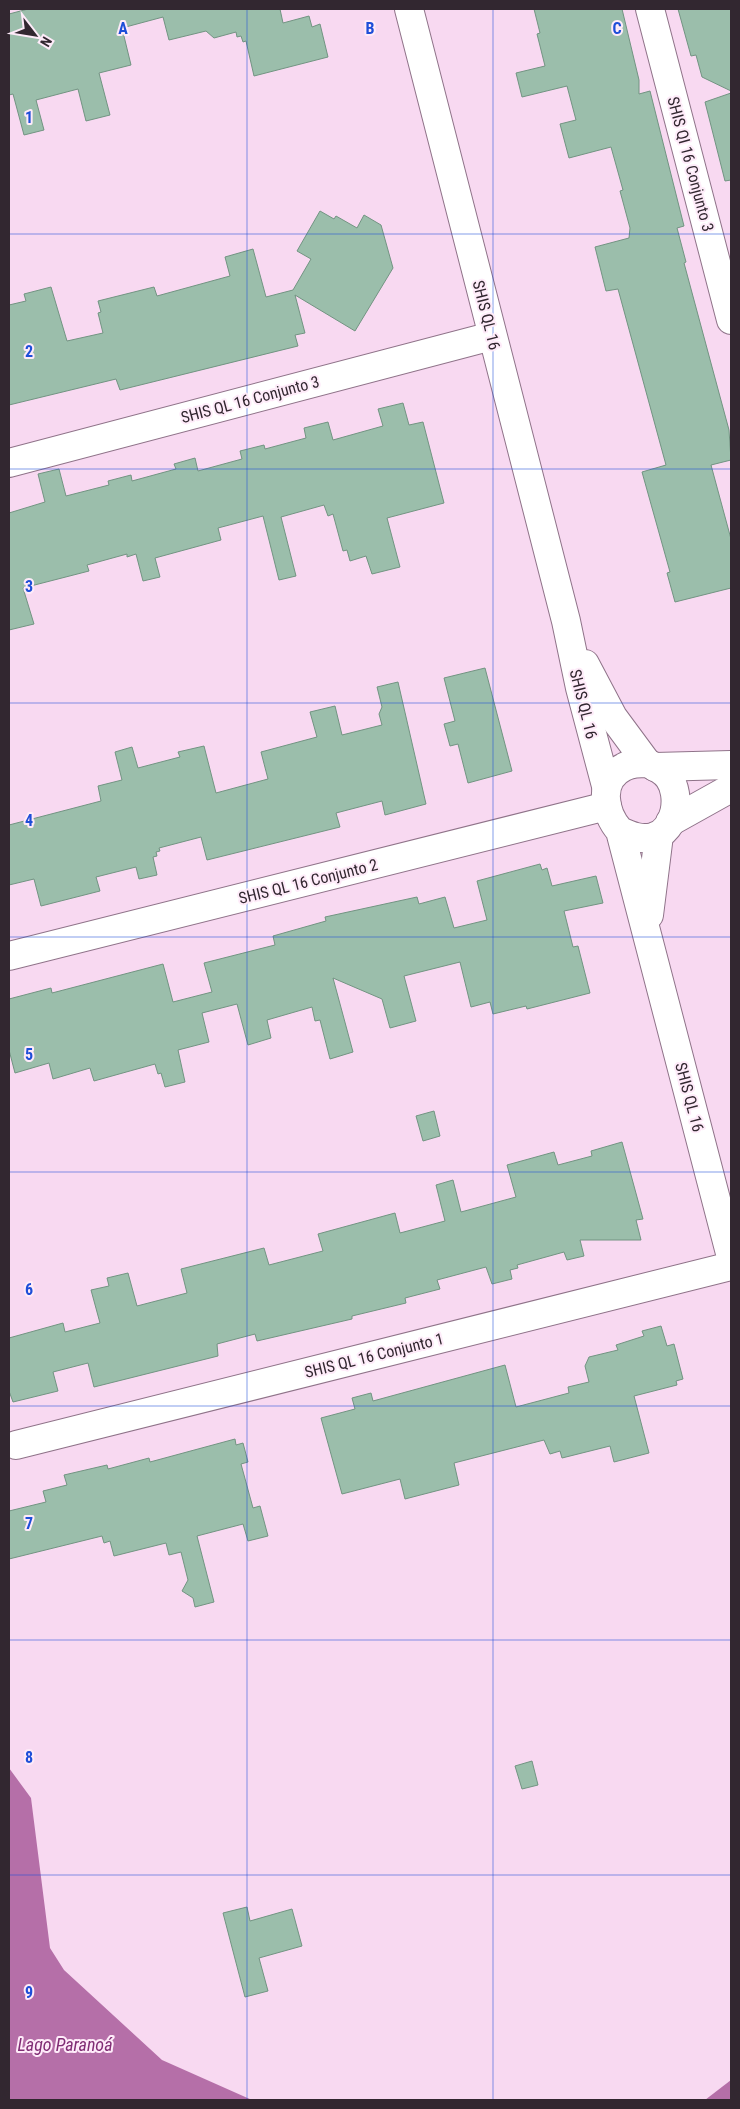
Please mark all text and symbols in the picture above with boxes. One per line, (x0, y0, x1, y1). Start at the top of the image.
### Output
north arrow (10, 10, 60, 60)
text: A (118, 19, 128, 38)
text: B (366, 19, 375, 38)
text: C (612, 19, 622, 38)
text: N (37, 34, 55, 49)
street label: SHIS QI 16 Conjunto 3 (663, 95, 718, 234)
text: 1 (25, 108, 33, 127)
street label: SHIS QL 16 (469, 278, 504, 352)
text: 2 (25, 342, 33, 361)
street label: SHIS QL 16 Conjunto 3 (179, 372, 321, 427)
text: 3 (25, 577, 33, 596)
street label: SHIS QL 16 (566, 667, 601, 741)
text: 4 (25, 811, 33, 830)
street label: SHIS QL 16 Conjunto 2 (237, 855, 380, 908)
text: 5 (25, 1045, 33, 1064)
street label: SHIS QL 16 (671, 1060, 708, 1134)
text: 6 (25, 1280, 33, 1299)
street label: SHIS QL 16 Conjunto 1 (303, 1329, 446, 1382)
text: 7 (25, 1514, 33, 1533)
text: 8 (25, 1748, 33, 1767)
text: 9 (25, 1983, 33, 2002)
water label: Lago Paranoá (17, 2034, 113, 2055)

